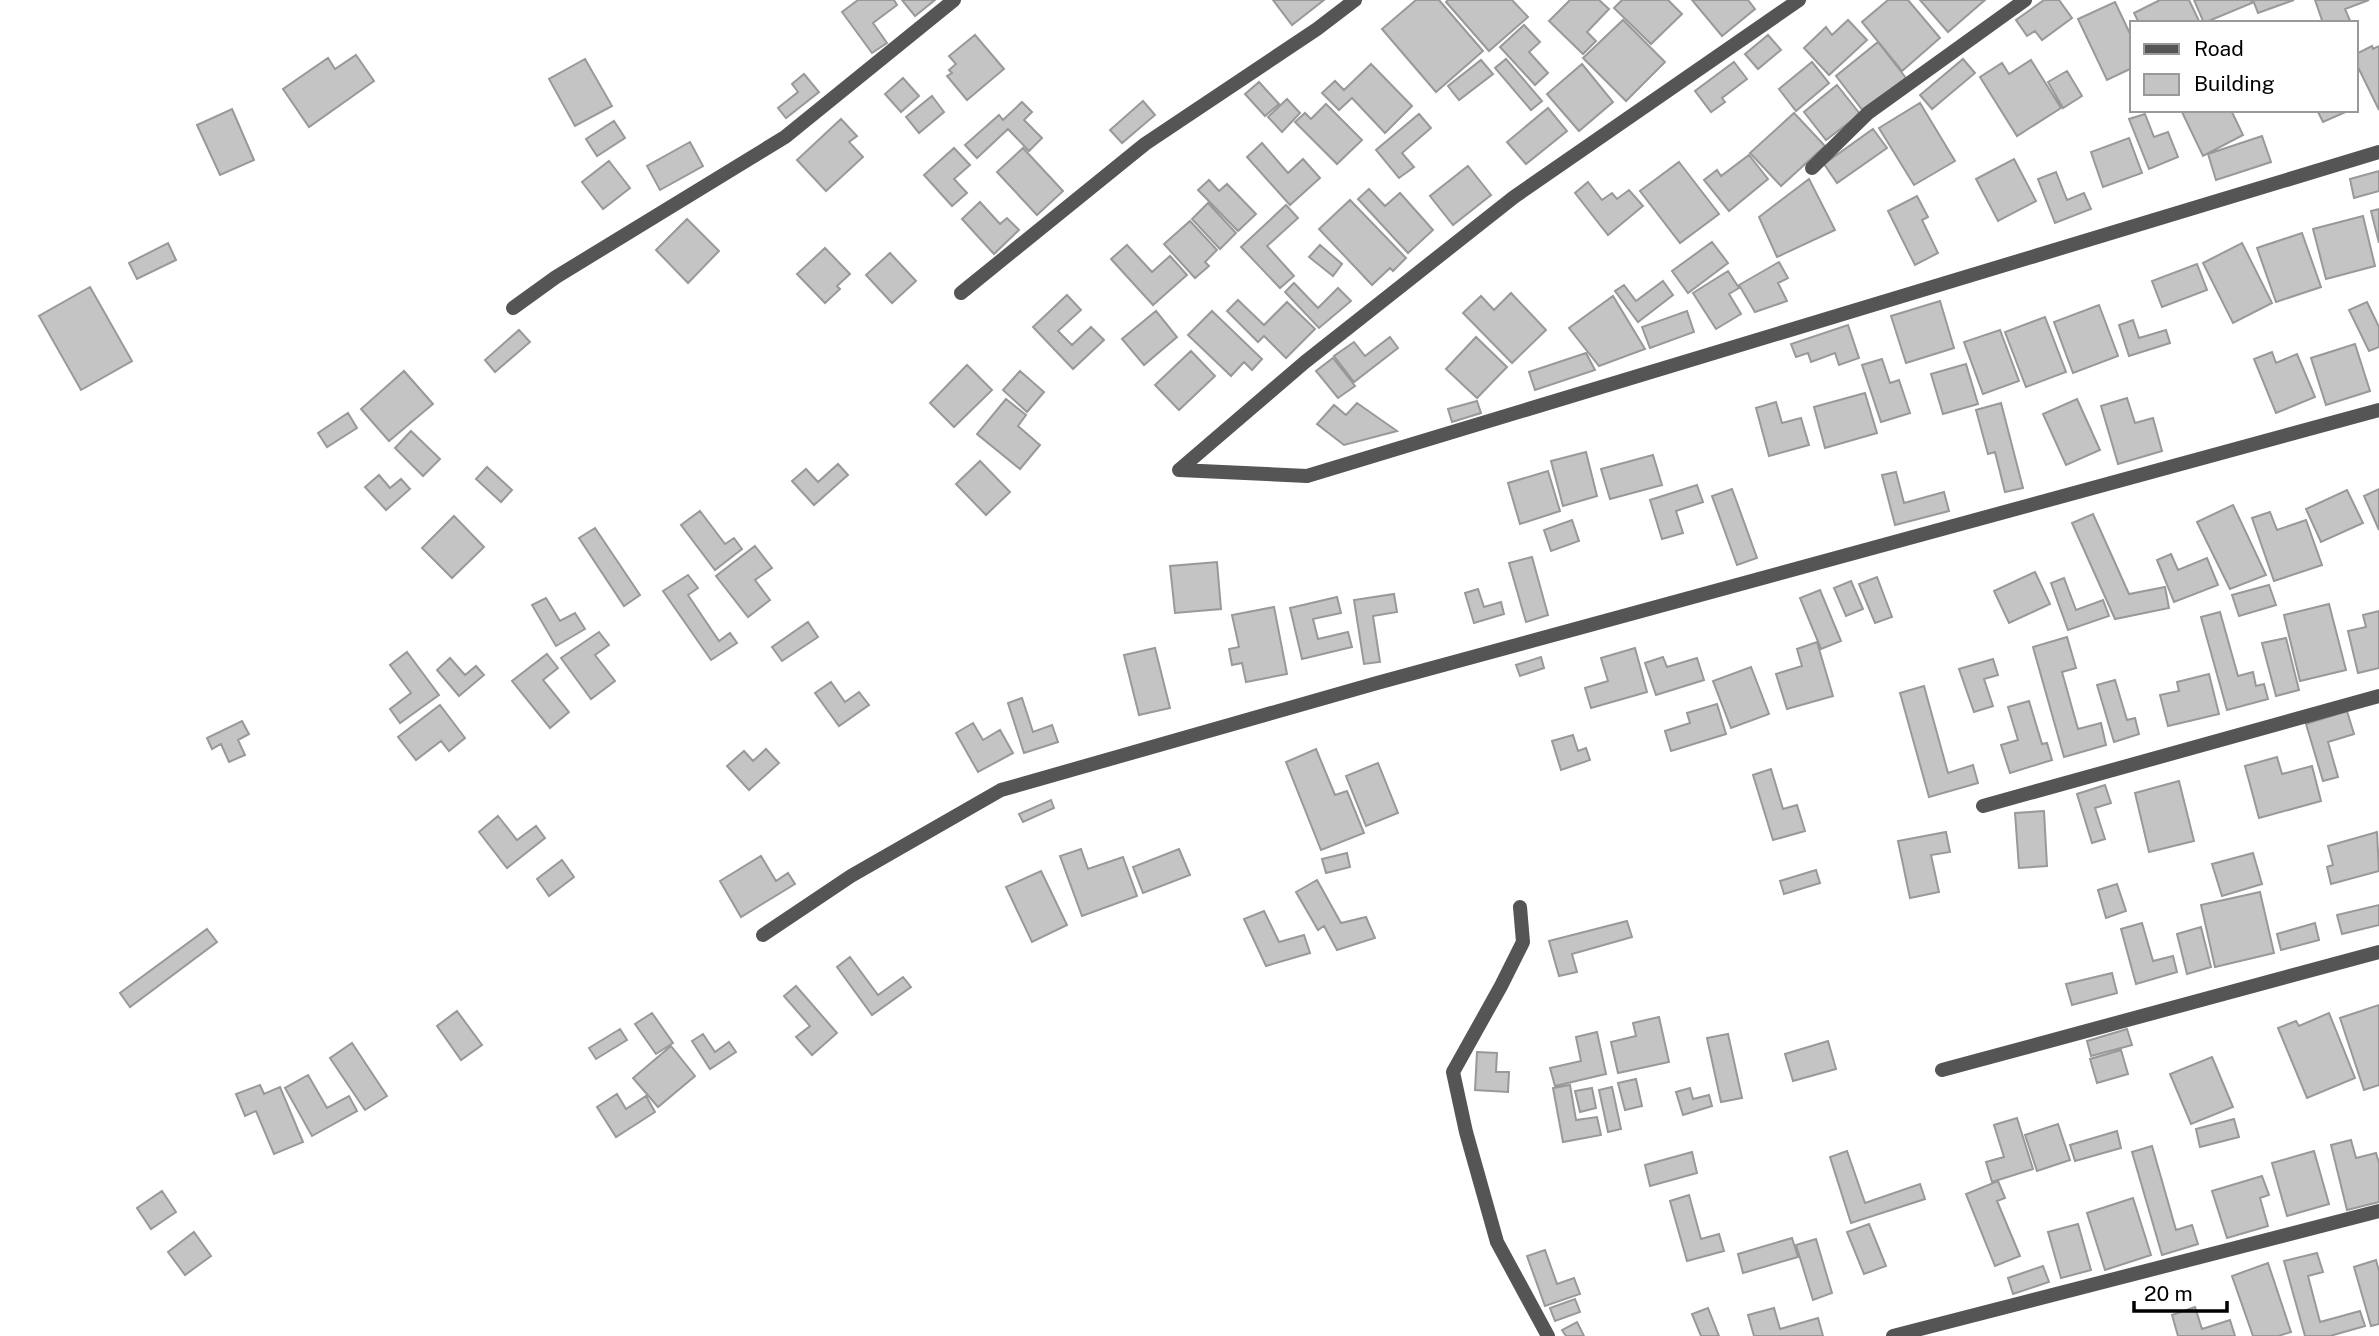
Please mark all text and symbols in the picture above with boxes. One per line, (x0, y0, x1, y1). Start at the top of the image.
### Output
legend (2130, 21, 2358, 112)
text: Road (2194, 36, 2244, 61)
text: Building (2194, 71, 2275, 96)
scale bar (2134, 1270, 2227, 1314)
text: 20 m (2144, 1281, 2193, 1306)

